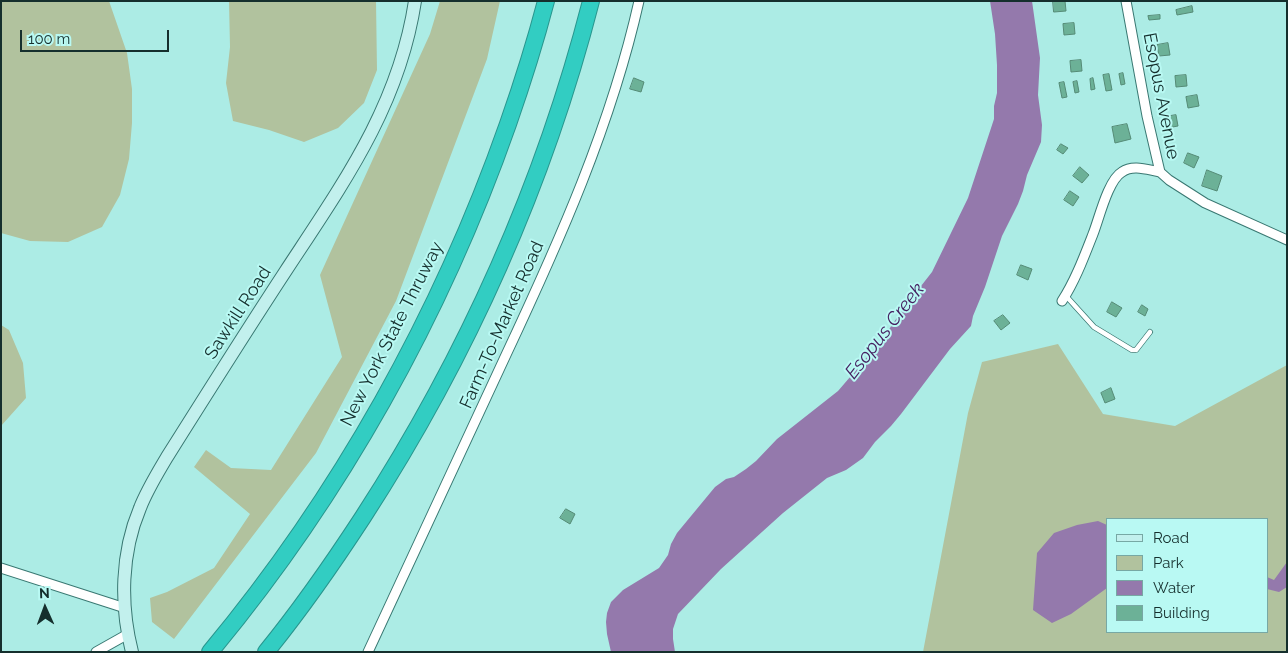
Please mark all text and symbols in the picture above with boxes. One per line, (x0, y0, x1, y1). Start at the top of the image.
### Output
scale bar (22, 20, 171, 52)
text: 100 m (28, 30, 70, 48)
street label: Esopus Avenue (1138, 31, 1184, 161)
street label: New York State Thruway (336, 238, 448, 430)
street label: Farm-To-Market Road (455, 238, 549, 412)
street label: Sawkill Road (200, 263, 276, 363)
water label: Esopus Creek (840, 278, 930, 384)
legend (1106, 518, 1268, 633)
text: Road (1153, 529, 1189, 547)
text: Park (1153, 554, 1184, 572)
text: Water (1153, 579, 1195, 597)
north arrow (20, 583, 70, 633)
text: N (39, 585, 50, 601)
text: Building (1153, 604, 1210, 622)

